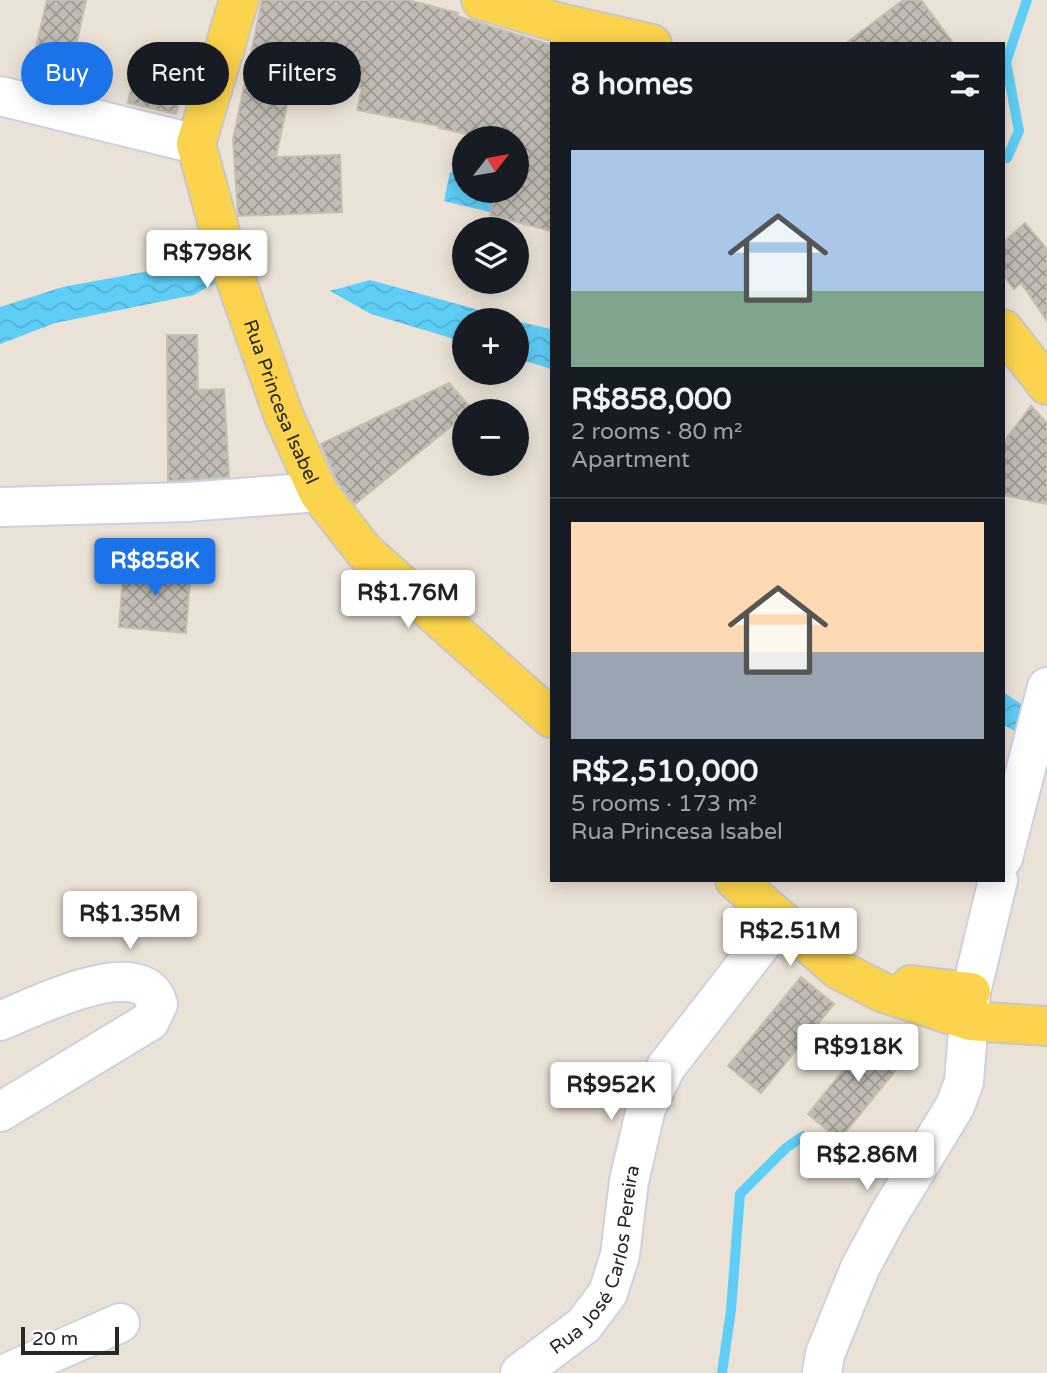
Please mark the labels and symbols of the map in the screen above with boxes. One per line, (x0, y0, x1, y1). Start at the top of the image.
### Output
north arrow (452, 126, 528, 203)
pin: R$798K (150, 230, 264, 290)
street label: Rua Princesa Isabel (239, 317, 323, 488)
pin: R$858K (98, 538, 212, 598)
pin: R$1.76M (343, 570, 473, 630)
pin: R$1.35M (65, 892, 195, 951)
pin: R$2.51M (725, 908, 855, 968)
pin: R$918K (801, 1024, 915, 1084)
pin: R$952K (554, 1062, 668, 1122)
pin: R$2.86M (802, 1132, 932, 1192)
street label: Rua José Carlos Pereira (545, 1163, 644, 1359)
scale bar (21, 1324, 119, 1356)

